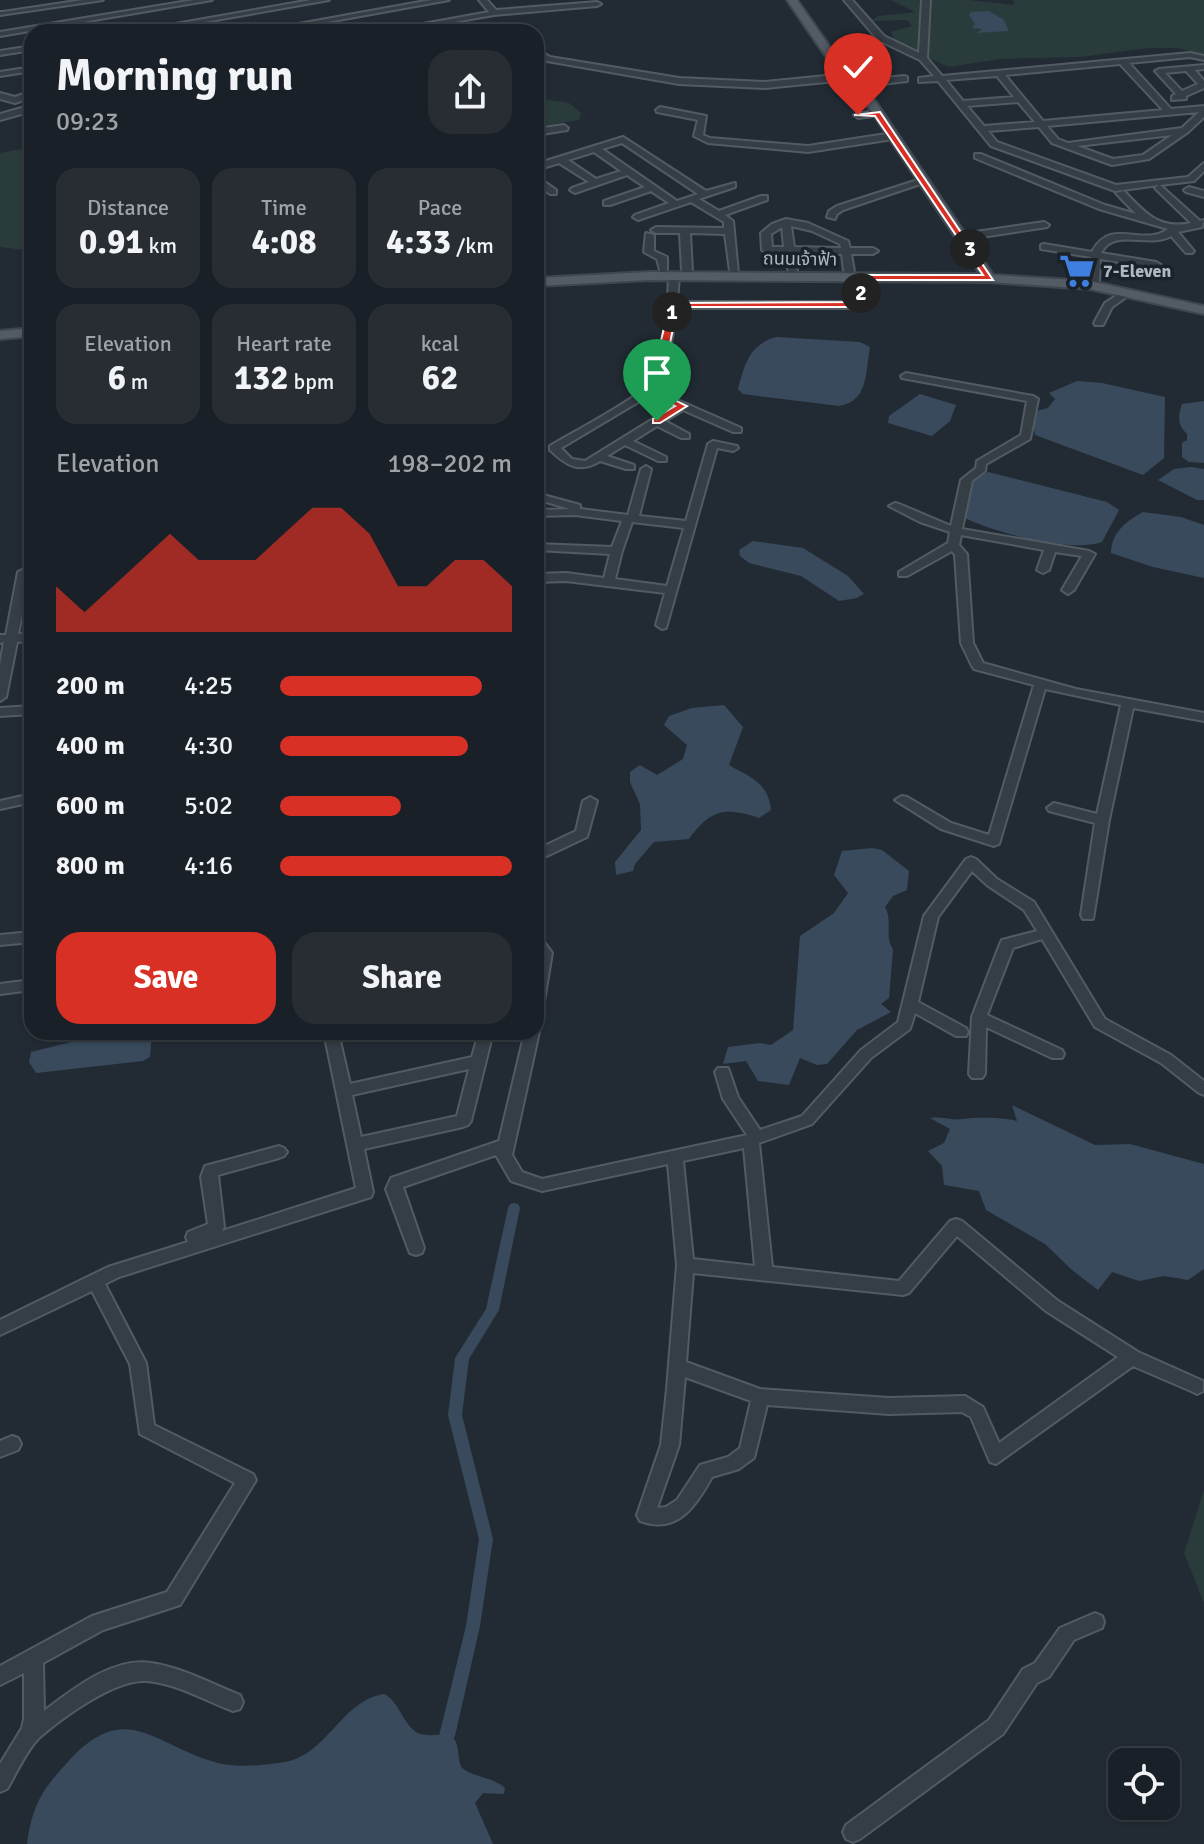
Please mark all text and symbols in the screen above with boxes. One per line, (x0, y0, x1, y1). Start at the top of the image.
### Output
pin (824, 33, 892, 115)
icon: check (836, 45, 880, 89)
text: Morning run (56, 49, 293, 103)
button: share (428, 50, 512, 134)
text: 09:23 (56, 106, 119, 138)
text: Distance (87, 194, 169, 221)
text: Time (261, 194, 307, 221)
text: Pace (418, 194, 462, 221)
text: 0.91 (79, 221, 144, 263)
text: 4:08 (251, 221, 317, 263)
text: 4:33 (386, 221, 451, 263)
pin: 3 (950, 229, 990, 269)
text: km (144, 232, 177, 259)
text: /km (451, 232, 494, 259)
text: 3 (964, 235, 976, 262)
street label: ถนนเจ้าฟ้า (763, 247, 837, 271)
supermarket icon: 7-Eleven (1058, 252, 1096, 290)
place label: 7-Eleven (1103, 260, 1171, 282)
pin: 2 (841, 273, 881, 313)
text: 2 (855, 279, 867, 306)
pin: 1 (652, 292, 692, 332)
text: 1 (666, 298, 678, 325)
text: Elevation (84, 330, 172, 357)
text: Heart rate (236, 330, 332, 357)
text: kcal (421, 330, 459, 357)
pin (623, 339, 691, 421)
icon: arrive (635, 351, 679, 395)
text: 6 (108, 357, 126, 399)
text: 132 (234, 357, 289, 399)
text: 62 (422, 357, 458, 399)
text: m (126, 368, 148, 395)
text: bpm (289, 368, 334, 395)
text: Elevation (56, 448, 160, 480)
text: 198–202 m (388, 448, 512, 480)
text: 200 m (56, 670, 125, 702)
text: 4:25 (184, 670, 233, 702)
text: 400 m (56, 730, 125, 762)
text: 4:30 (184, 730, 233, 762)
text: 600 m (56, 790, 125, 822)
text: 5:02 (184, 790, 233, 822)
text: 800 m (56, 850, 125, 882)
text: 4:16 (184, 850, 233, 882)
button: Save (56, 932, 276, 1024)
button: Share (292, 932, 512, 1024)
map controls (1108, 1748, 1180, 1820)
button: locate (1108, 1748, 1180, 1820)

